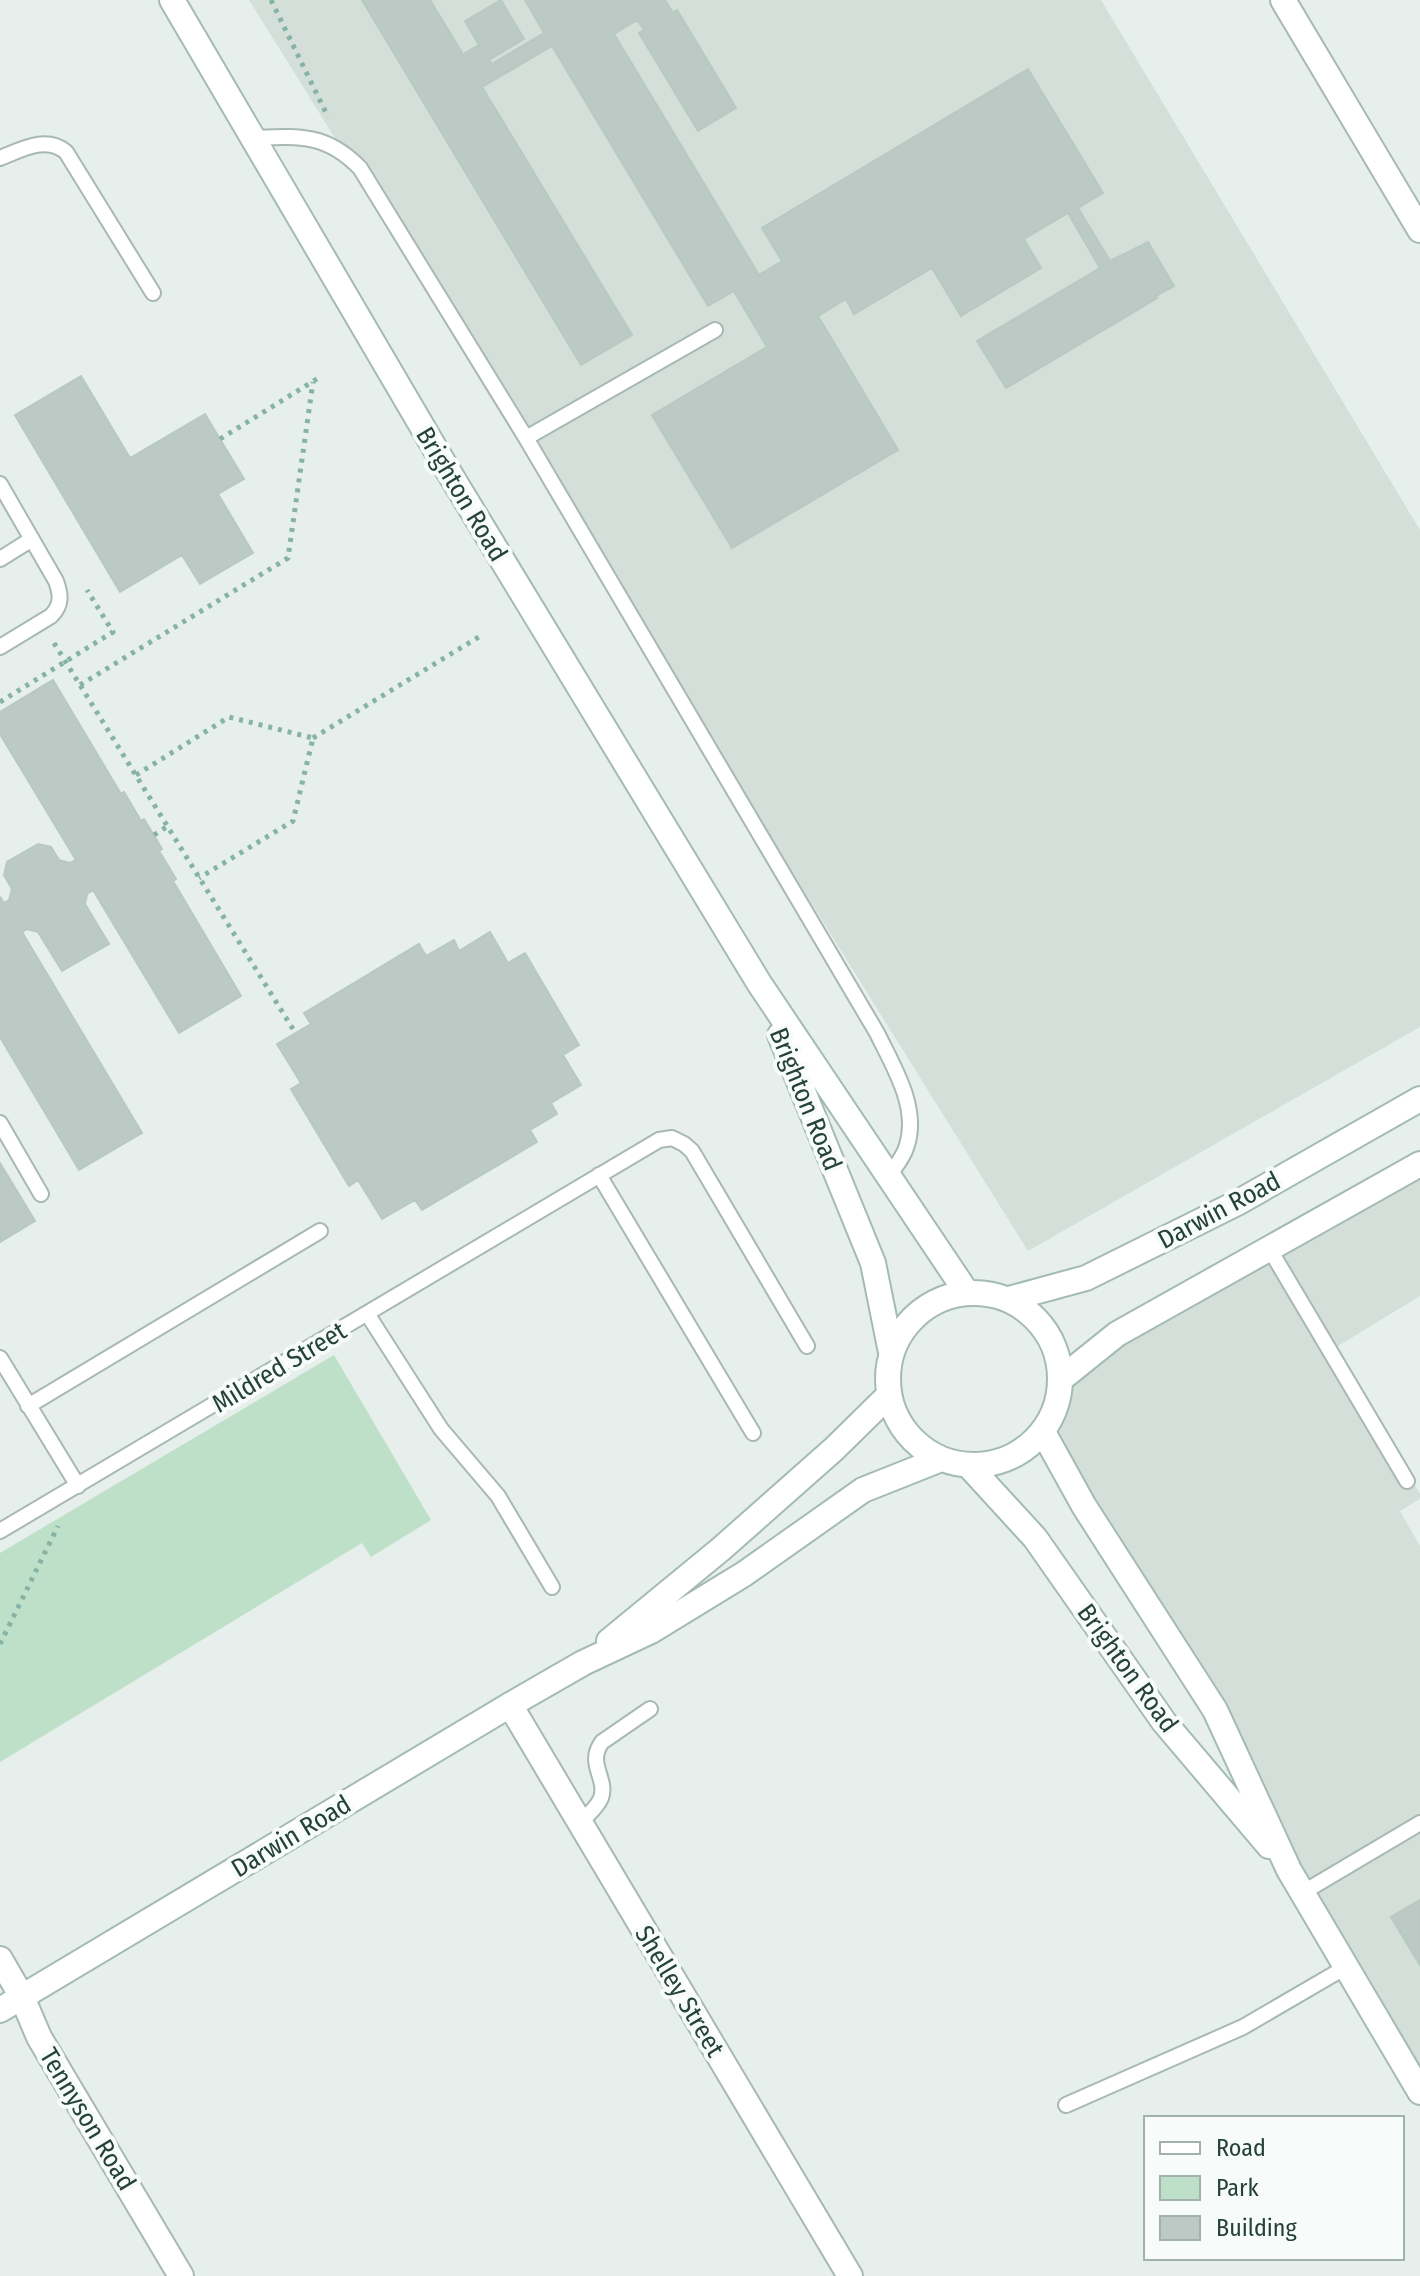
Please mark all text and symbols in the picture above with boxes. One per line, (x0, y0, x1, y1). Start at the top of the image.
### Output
street label: Brighton Road (409, 421, 514, 567)
street label: Brighton Road (763, 1023, 848, 1175)
street label: Darwin Road (1153, 1165, 1286, 1256)
street label: Mildred Street (207, 1315, 352, 1420)
street label: Brighton Road (1071, 1598, 1185, 1739)
street label: Darwin Road (226, 1789, 357, 1884)
street label: Shelley Street (628, 1920, 731, 2063)
street label: Tennyson Road (33, 2042, 142, 2196)
legend (1144, 2116, 1404, 2260)
text: Road (1216, 2134, 1266, 2162)
text: Park (1216, 2174, 1259, 2202)
text: Building (1216, 2214, 1298, 2242)

